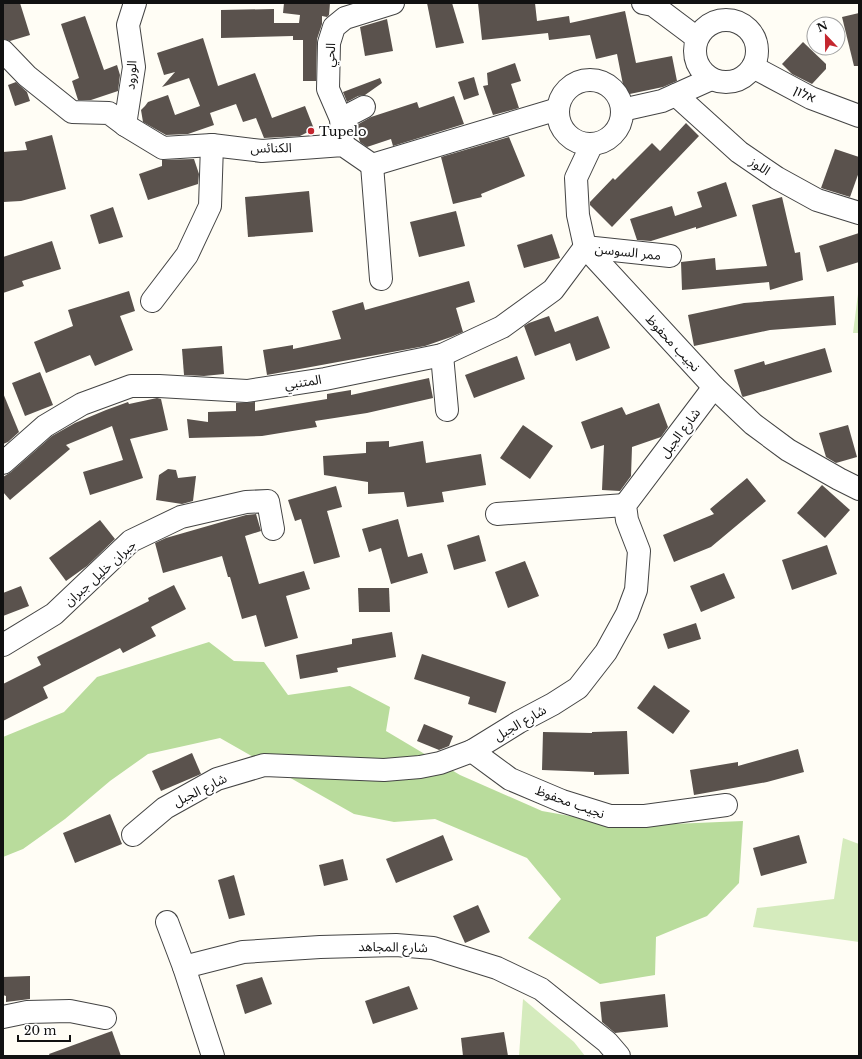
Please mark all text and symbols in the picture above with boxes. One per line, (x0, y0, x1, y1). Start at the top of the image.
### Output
north arrow (806, 16, 846, 56)
text: N (815, 18, 830, 35)
street label: الحي (321, 42, 341, 68)
street label: الورود (121, 60, 141, 90)
street label: אלון (791, 81, 819, 107)
place label: Tupelo (319, 123, 366, 140)
marker: Tupelo (306, 126, 316, 136)
street label: الكنائس (250, 139, 292, 157)
street label: اللوز (746, 152, 774, 179)
street label: ممر السوسن (594, 240, 662, 264)
street label: نجيب محفوظ (642, 311, 704, 375)
street label: المتنبي (283, 371, 323, 395)
street label: شارع الجبل (656, 405, 706, 462)
street label: جبران خليل جبران (60, 536, 140, 610)
street label: شارع الجبل (491, 701, 550, 747)
street label: شارع الجبل (170, 770, 231, 812)
street label: نجيب محفوظ (533, 782, 607, 822)
street label: شارع المجاهد (358, 938, 428, 958)
scale bar (18, 1017, 70, 1043)
text: 20 m (24, 1023, 56, 1038)

